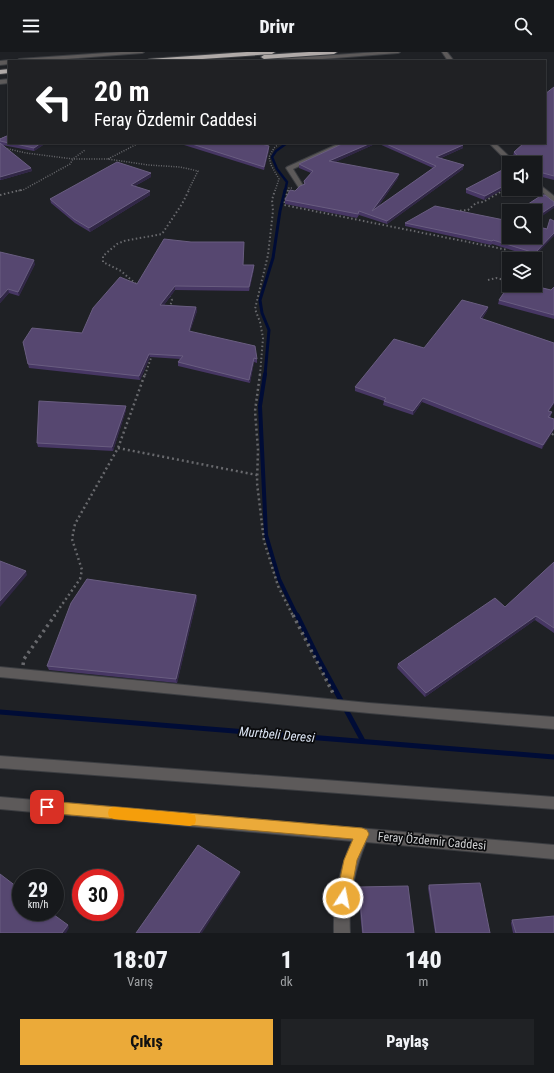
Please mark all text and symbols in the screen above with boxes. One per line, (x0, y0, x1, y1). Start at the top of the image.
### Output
icon: menu (20, 15, 42, 37)
icon: search (512, 15, 534, 37)
text: Drivr (259, 16, 295, 37)
text: 20 m (94, 75, 150, 108)
icon: left (28, 76, 80, 128)
text: Feray Özdemir Caddesi (94, 109, 257, 130)
map controls (502, 156, 542, 292)
button: sound (502, 156, 542, 196)
button: search (502, 204, 542, 244)
button: layers (502, 252, 542, 292)
water label: Murtbeli Deresi (239, 724, 315, 745)
pin (30, 790, 64, 824)
icon: arrive (36, 796, 58, 818)
street label: Feray Özdemir Caddesi (377, 828, 487, 853)
speed limit sign: 30 (72, 869, 124, 921)
position arrow (322, 877, 364, 919)
text: 29 (28, 878, 48, 902)
text: km/h (28, 899, 48, 910)
text: 18:07 (112, 946, 168, 974)
text: 1 (280, 946, 293, 974)
text: 140 (405, 946, 442, 974)
text: Varış (127, 974, 153, 989)
text: dk (280, 974, 293, 989)
text: m (418, 974, 428, 989)
button: Çıkış (20, 1019, 273, 1065)
button: Paylaş (281, 1019, 534, 1065)

